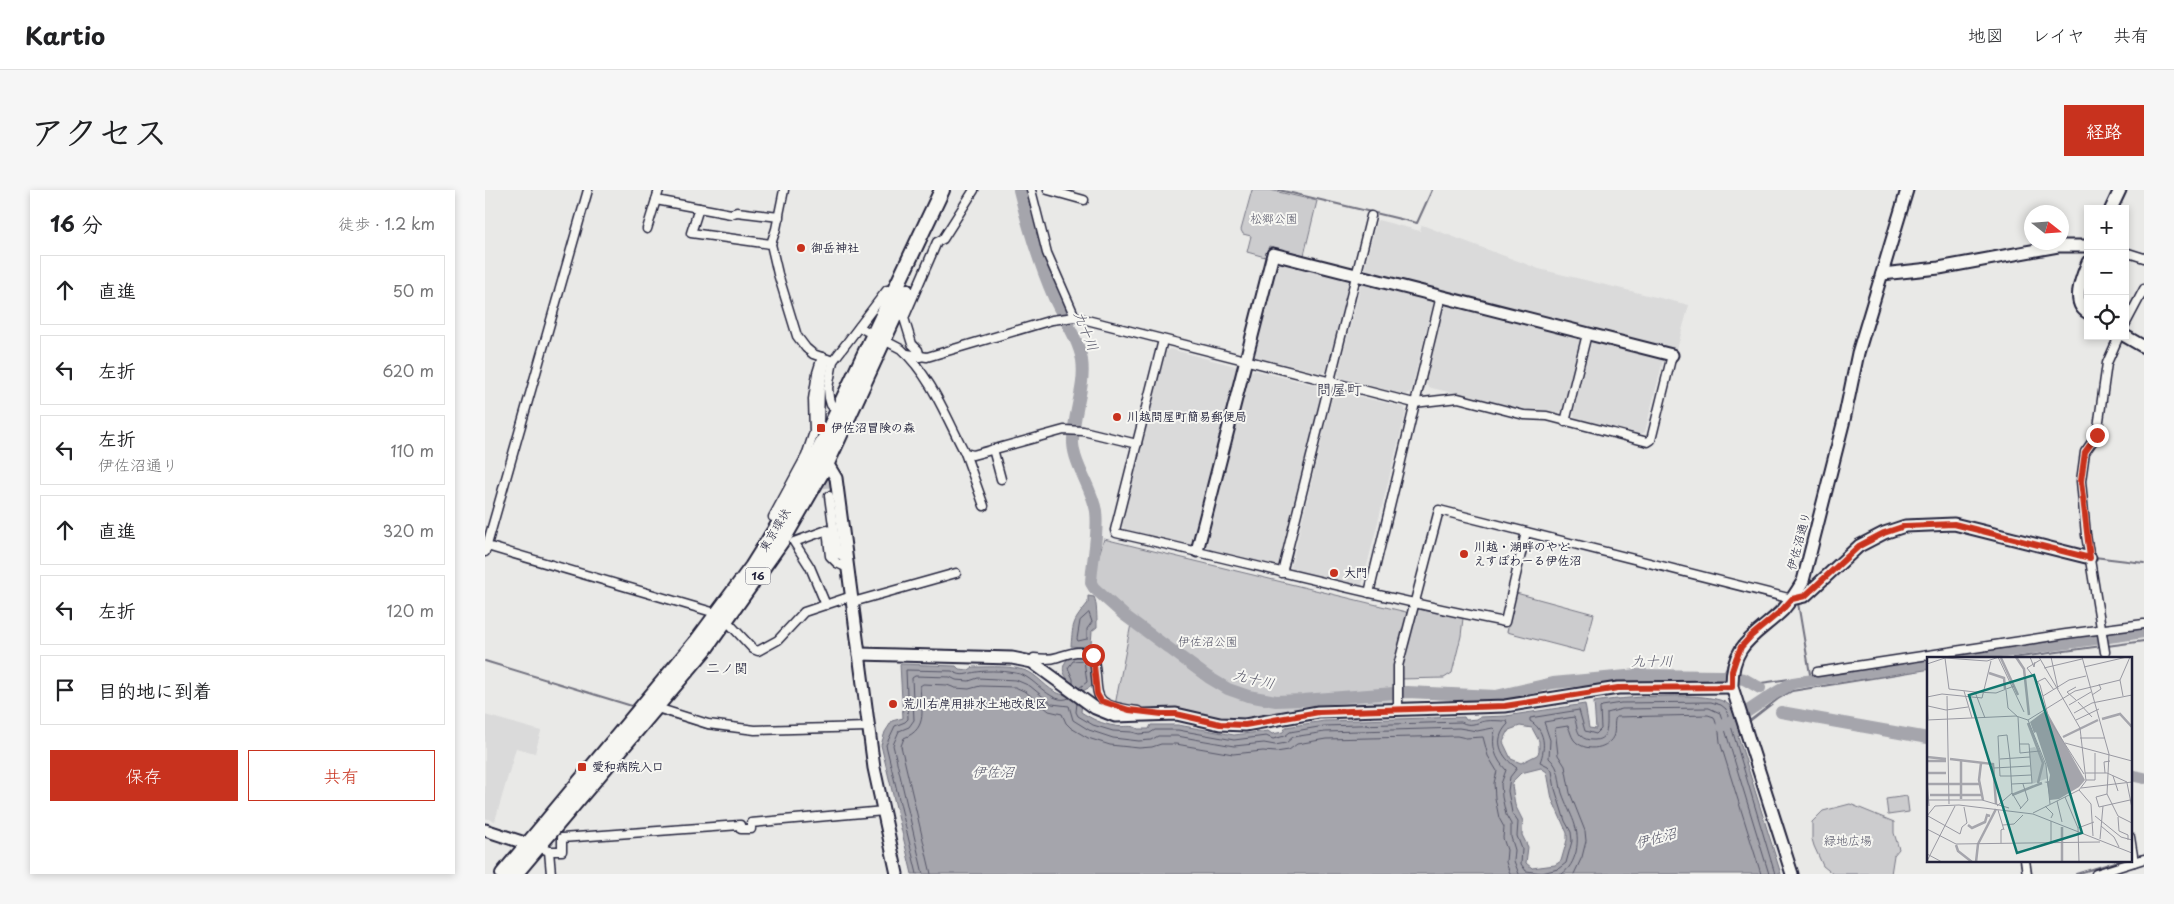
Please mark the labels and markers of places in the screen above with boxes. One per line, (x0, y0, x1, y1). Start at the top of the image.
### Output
place label: 御岳神社 (811, 238, 859, 256)
marker: 御岳神社 (795, 242, 807, 254)
place label: 川越問屋町簡易郵便局 (1127, 407, 1247, 425)
marker: 川越問屋町簡易郵便局 (1111, 411, 1123, 423)
place label: 伊佐沼冒険の森 (831, 418, 915, 436)
marker: 伊佐沼冒険の森 (815, 422, 827, 434)
place label: 川越・湖畔のやど えすぽわーる伊佐沼 (1474, 537, 1582, 569)
marker: 川越・湖畔のやど えすぽわーる伊佐沼 (1458, 548, 1470, 560)
place label: 大門 (1344, 563, 1368, 581)
marker: 大門 (1328, 567, 1340, 579)
place label: 荒川右岸用排水土地改良区 (903, 694, 1047, 712)
marker: 荒川右岸用排水土地改良区 (887, 698, 899, 710)
place label: 愛和病院入口 (592, 757, 664, 775)
marker: 愛和病院入口 (576, 761, 588, 773)

